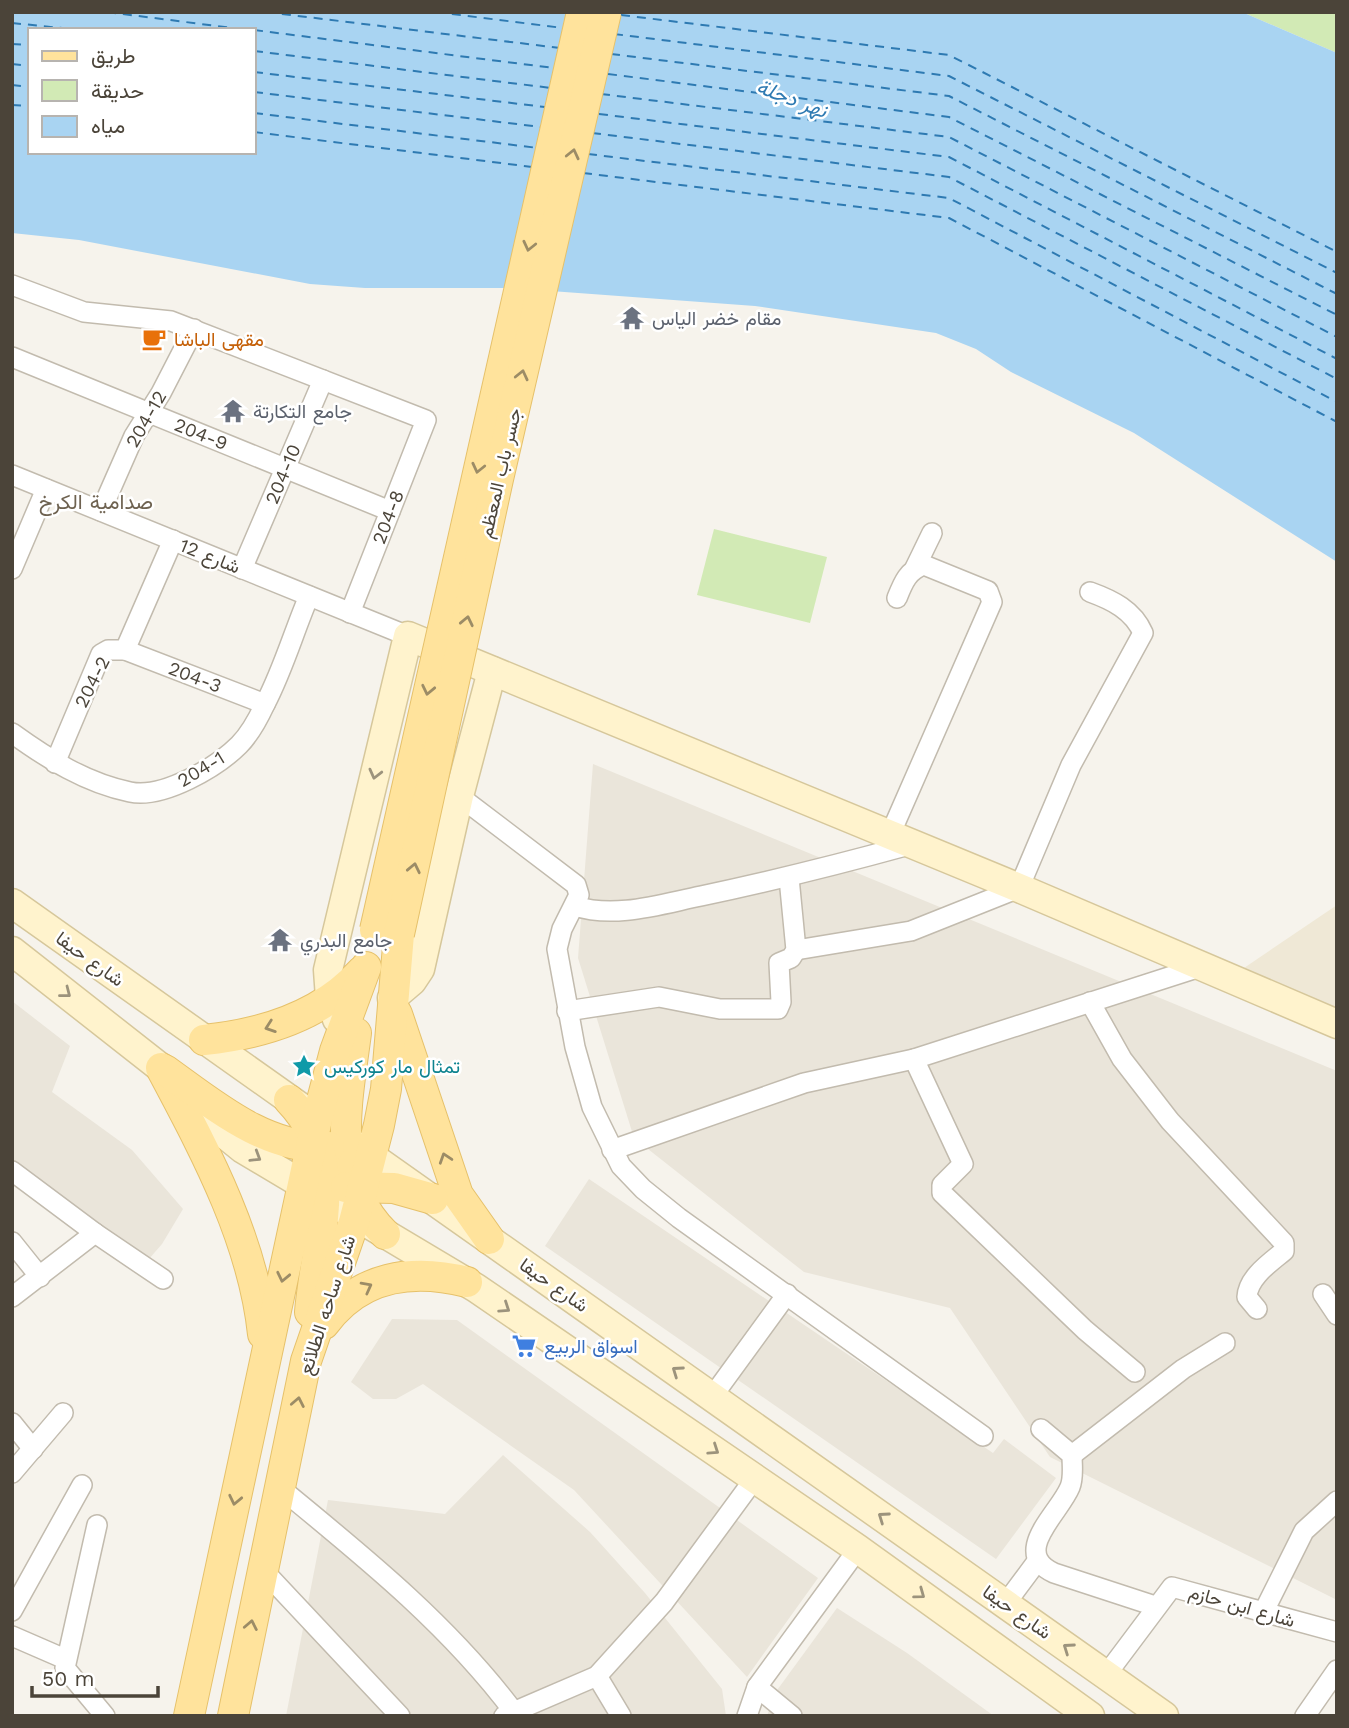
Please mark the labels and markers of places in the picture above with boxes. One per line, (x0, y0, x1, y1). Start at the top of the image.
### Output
temple icon: مقام خضر الياس (618, 304, 646, 332)
place label: مقام خضر الياس (652, 307, 781, 331)
cafe icon: مقهى الباشا (140, 325, 168, 353)
place label: مقهى الباشا (174, 328, 264, 351)
temple icon: جامع التكارتة (219, 397, 247, 425)
place label: جامع التكارتة (253, 400, 352, 425)
temple icon: جامع البدري (266, 926, 294, 954)
place label: جامع البدري (300, 929, 392, 956)
place icon: تمثال مار كوركيس (290, 1052, 318, 1080)
place label: تمثال مار كوركيس (324, 1055, 460, 1078)
supermarket icon: اسواق الربيع (510, 1332, 538, 1360)
place label: اسواق الربيع (544, 1335, 638, 1360)

